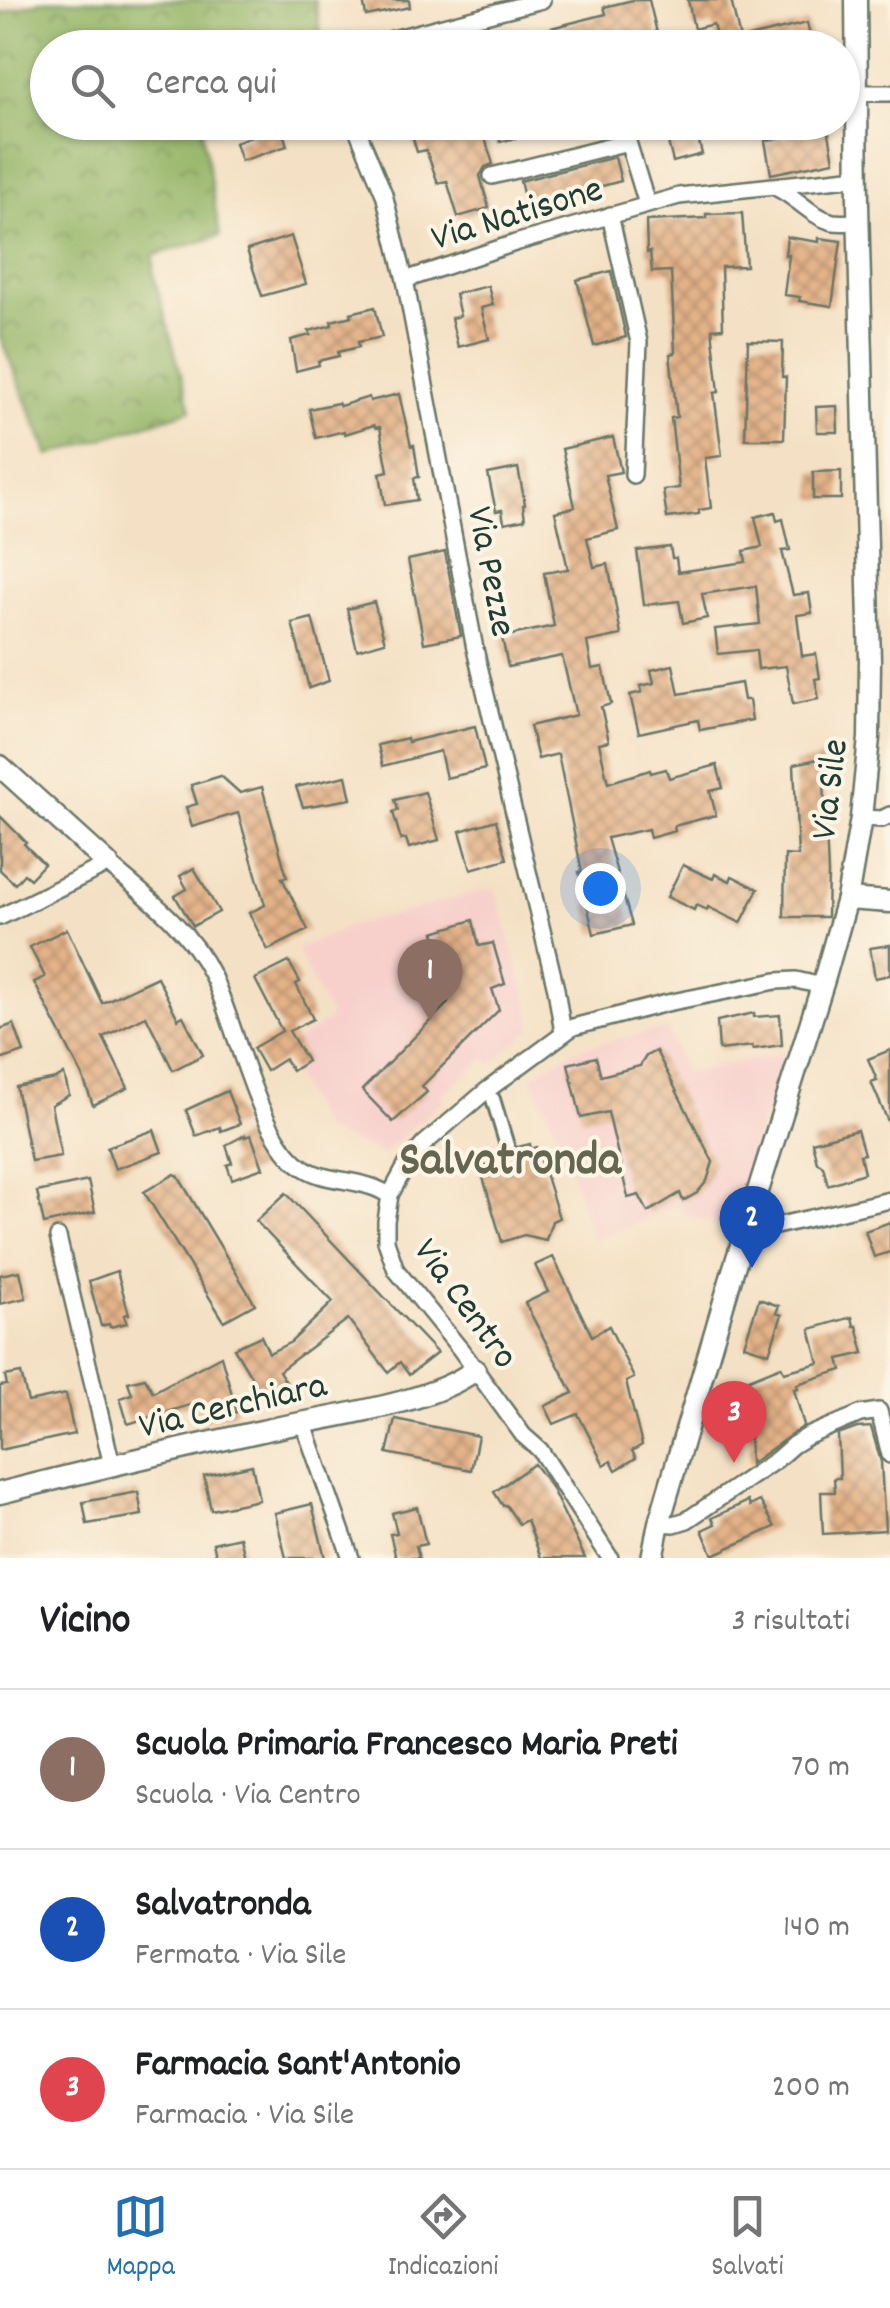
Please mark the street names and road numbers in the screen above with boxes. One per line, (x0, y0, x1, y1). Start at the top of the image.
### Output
street label: Via Natisone (425, 164, 610, 268)
street label: Via Pezze (449, 502, 528, 642)
street label: Via Sile (799, 736, 866, 843)
street label: Via Centro (397, 1228, 530, 1382)
street label: Via Cerchiara (134, 1360, 333, 1457)

